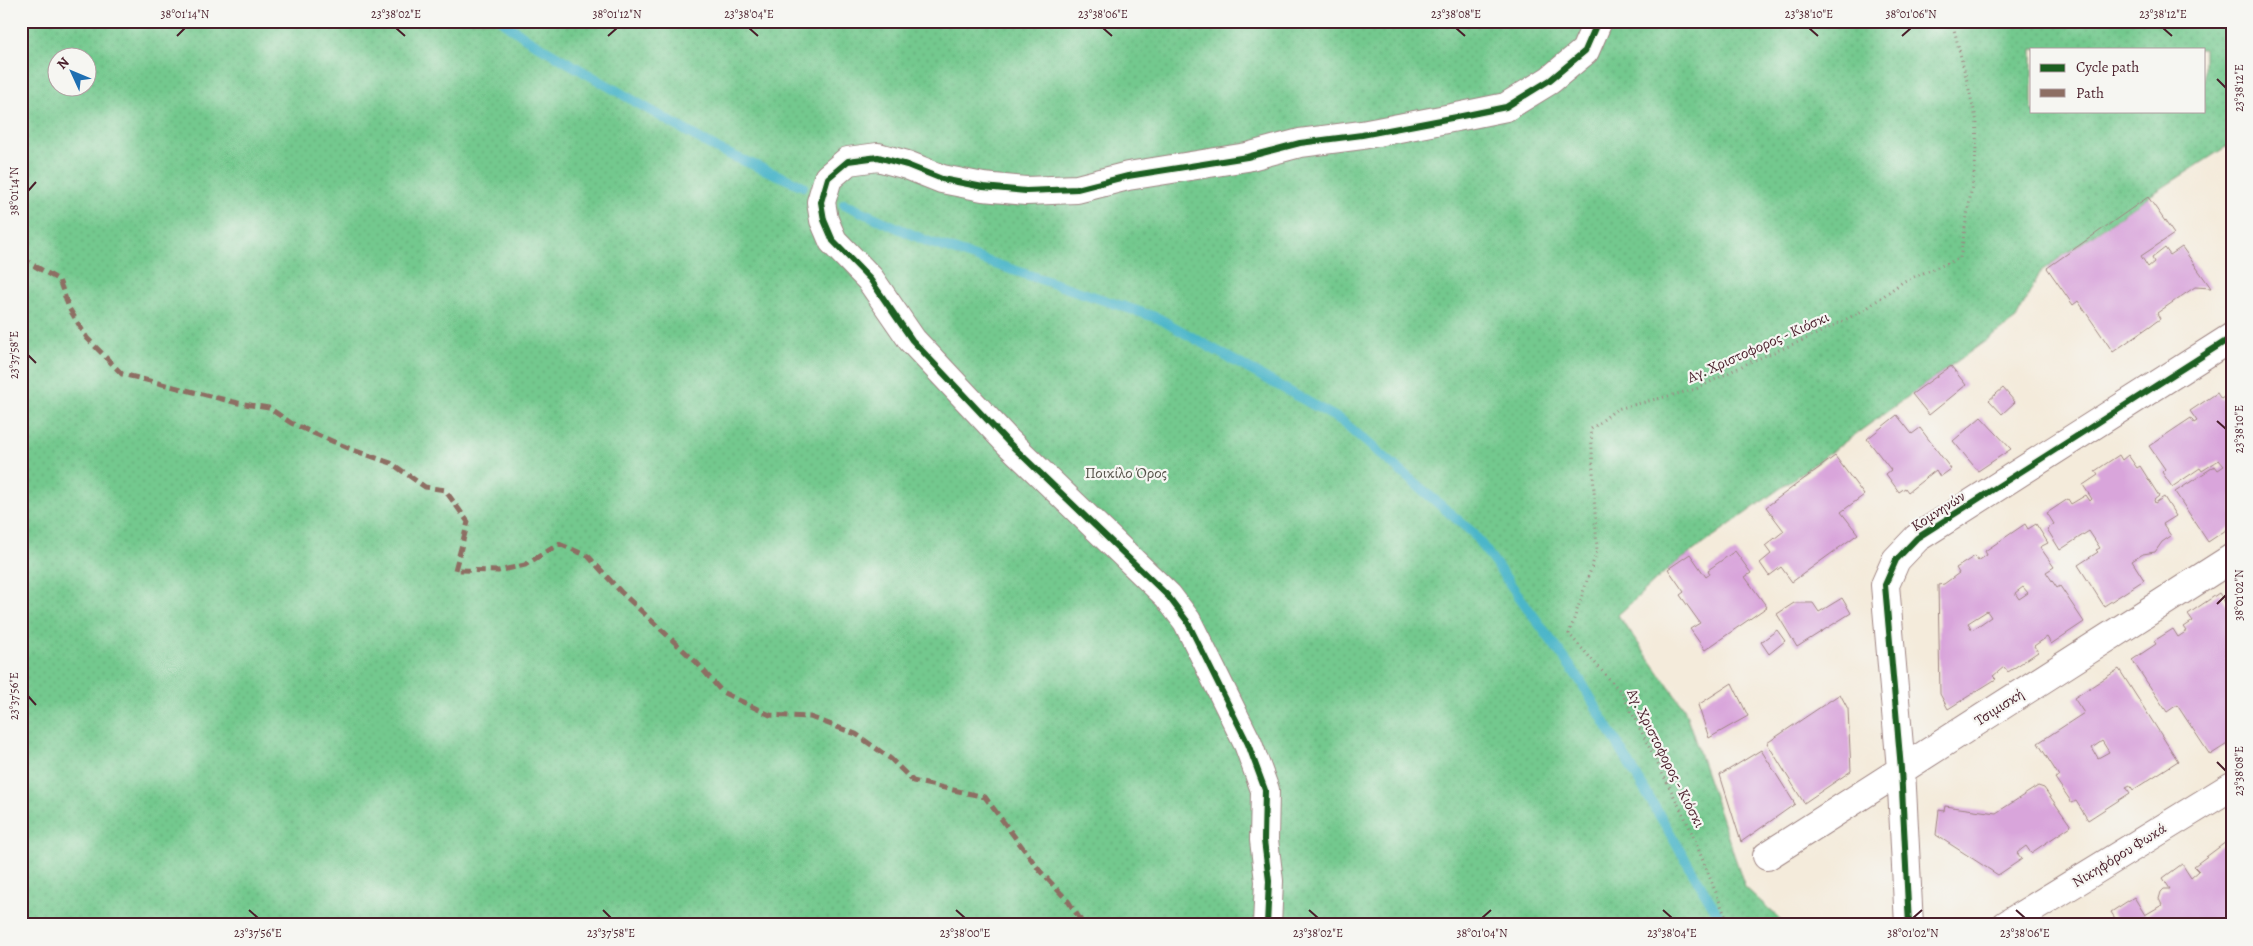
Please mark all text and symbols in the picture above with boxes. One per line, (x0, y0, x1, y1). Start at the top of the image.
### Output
text: 38°01'14"N (161, 6, 210, 22)
text: 23°38'02"E (371, 6, 421, 22)
text: 38°01'12"N (592, 6, 642, 22)
text: 23°38'04"E (724, 6, 774, 22)
text: 23°38'06"E (1078, 6, 1128, 22)
text: 23°38'08"E (1431, 6, 1481, 22)
text: 23°38'10"E (1785, 6, 1833, 22)
text: 38°01'06"N (1885, 6, 1937, 22)
text: 23°38'12"E (2139, 6, 2187, 22)
north arrow (48, 48, 98, 98)
legend (2030, 48, 2206, 112)
text: N (53, 53, 73, 74)
text: Cycle path (2076, 57, 2139, 77)
text: 23°38'12"E (2231, 64, 2247, 112)
text: Path (2076, 83, 2104, 103)
text: 38°01'14"N (6, 166, 22, 215)
street label: Αγ. Χριστοφορος - Κιόσκι (1683, 307, 1832, 388)
text: 23°37'58"E (6, 331, 22, 379)
text: 23°38'10"E (2231, 405, 2247, 453)
park label: Ποικίλο Όρος (1085, 463, 1167, 483)
street label: Κομνηνών (1907, 486, 1969, 536)
text: 38°01'02"N (2231, 569, 2247, 621)
text: 23°37'56"E (6, 672, 22, 720)
street label: Αγ. Χριστοφορος - Κιόσκι (1622, 684, 1710, 831)
street label: Τσιμισκή (1970, 684, 2028, 730)
text: 23°38'08"E (2231, 746, 2247, 796)
street label: Νικηφόρου Φωκά (2068, 818, 2170, 892)
text: 23°37'56"E (234, 925, 282, 941)
text: 23°37'58"E (587, 925, 635, 941)
text: 23°38'00"E (940, 925, 990, 941)
text: 23°38'02"E (1293, 925, 1343, 941)
text: 38°01'04"N (1456, 925, 1508, 941)
text: 23°38'04"E (1647, 925, 1697, 941)
text: 38°01'02"N (1887, 925, 1939, 941)
text: 23°38'06"E (2000, 925, 2050, 941)

